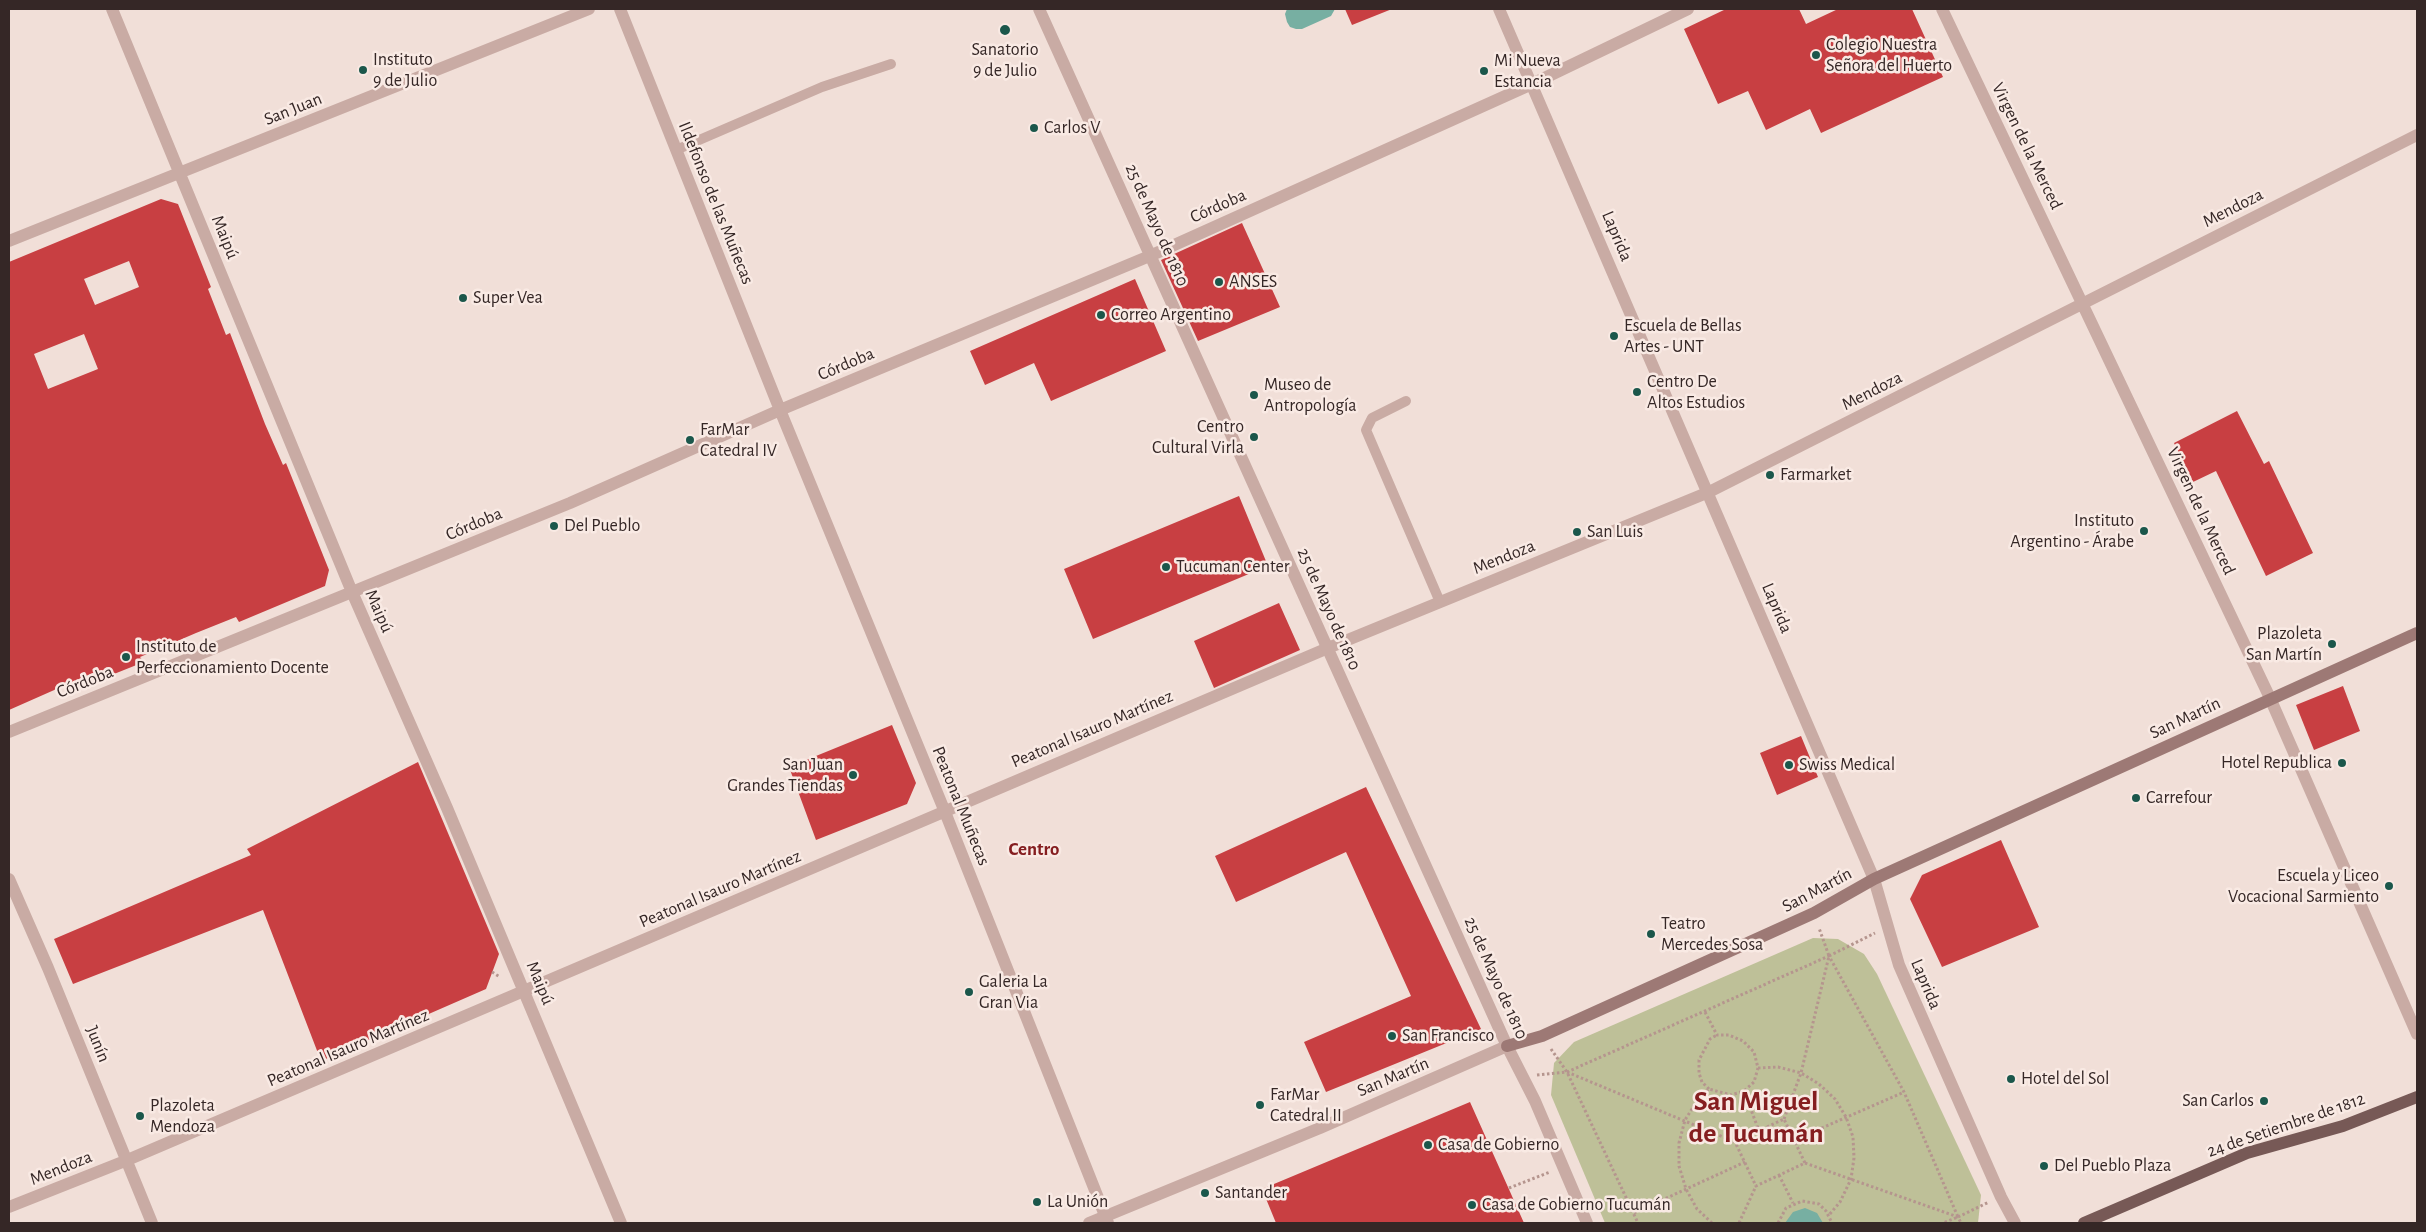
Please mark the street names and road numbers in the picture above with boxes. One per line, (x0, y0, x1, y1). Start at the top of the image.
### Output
street label: Virgen de la Merced (1987, 79, 2067, 213)
street label: San Juan (261, 88, 325, 130)
street label: Ildefonso de las Muñecas (673, 119, 759, 287)
street label: 25 de Mayo de 1810 (1120, 160, 1194, 290)
street label: Córdoba (1187, 184, 1249, 228)
street label: Mendoza (2199, 184, 2267, 232)
street label: Laprida (1597, 208, 1637, 264)
street label: Maipú (207, 212, 243, 262)
street label: Córdoba (815, 342, 877, 386)
street label: Mendoza (1838, 367, 1906, 415)
street label: Virgen de la Merced (2162, 444, 2240, 578)
street label: Córdoba (443, 502, 505, 546)
street label: Mendoza (1470, 535, 1538, 579)
street label: 25 de Mayo de 1810 (1292, 544, 1366, 674)
street label: Laprida (1757, 580, 1797, 636)
street label: Maipú (360, 586, 398, 636)
street label: Córdoba (54, 661, 116, 703)
street label: Peatonal Isauro Martínez (1008, 685, 1176, 773)
street label: San Martín (2146, 692, 2224, 744)
street label: Peatonal Muñecas (927, 743, 995, 869)
street label: Peatonal Isauro Martínez (636, 845, 804, 933)
street label: San Martín (1778, 863, 1856, 917)
street label: 25 de Mayo de 1810 (1459, 913, 1533, 1043)
street label: Laprida (1906, 956, 1946, 1012)
street label: Maipú (521, 958, 559, 1008)
street label: Peatonal Isauro Martínez (264, 1004, 432, 1092)
street label: Junín (81, 1023, 115, 1065)
street label: San Martín (1354, 1052, 1432, 1102)
street label: 24 de Setiembre de 1812 (2204, 1088, 2368, 1162)
street label: Mendoza (27, 1146, 95, 1190)

